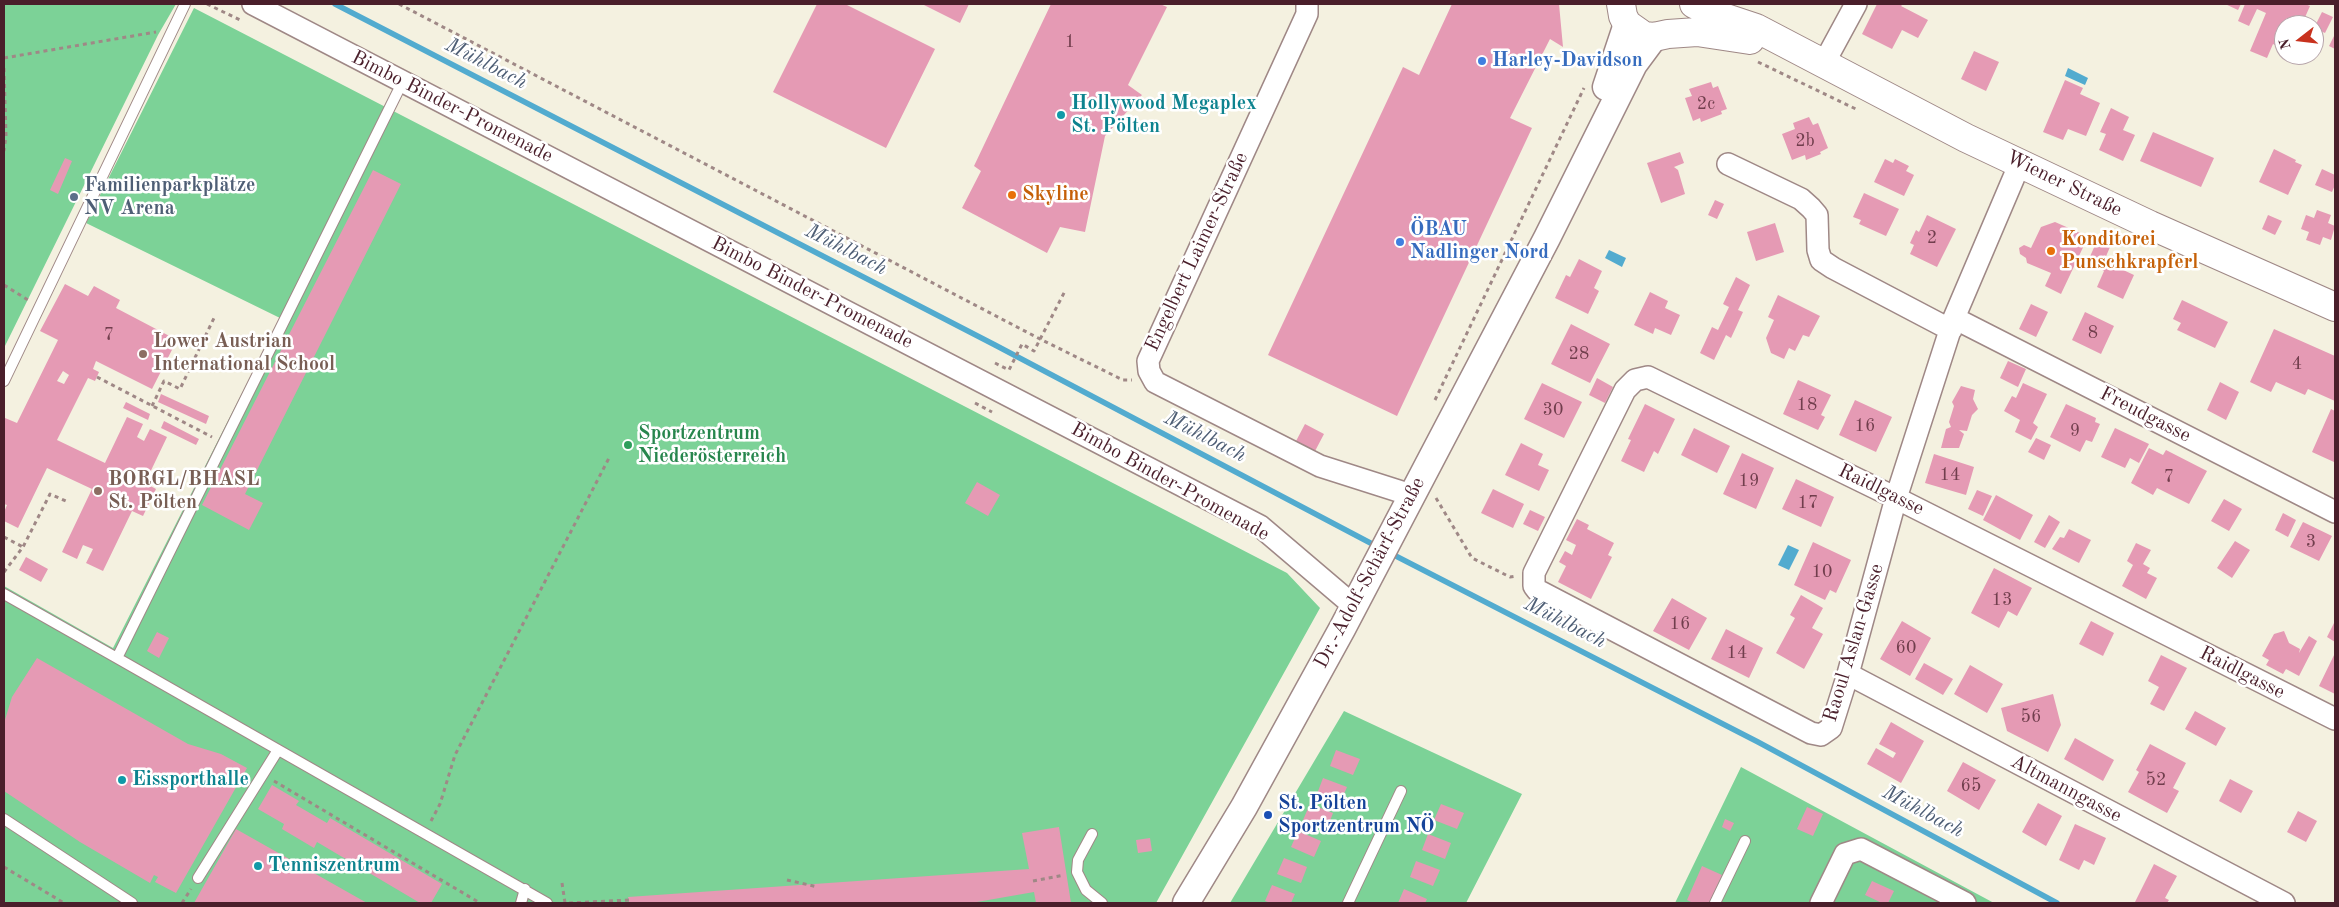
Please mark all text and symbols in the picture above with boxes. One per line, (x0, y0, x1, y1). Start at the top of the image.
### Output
north arrow (2274, 15, 2324, 65)
house number: 1 (1065, 31, 1075, 53)
water label: Mühlbach (441, 33, 531, 95)
text: N (2277, 37, 2294, 51)
street label: Bimbo Binder-Promenade (347, 46, 557, 168)
place label: Harley-Davidson (1492, 49, 1643, 73)
marker: Harley-Davidson (1476, 55, 1488, 67)
place label: Hollywood Megaplex St. Pölten (1071, 92, 1257, 139)
house number: 2c (1697, 93, 1715, 115)
marker: Hollywood Megaplex St. Pölten (1055, 109, 1067, 121)
house number: 2b (1795, 130, 1815, 152)
street label: Wiener Straße (2002, 146, 2126, 222)
street label: Engelbert Laimer-Straße (1140, 149, 1254, 355)
place label: Familienparkplätze NV Arena (84, 174, 256, 221)
place label: Skyline (1022, 183, 1089, 207)
marker: Skyline (1006, 189, 1018, 201)
marker: Familienparkplätze NV Arena (68, 191, 80, 203)
place label: ÖBAU Nadlinger Nord (1410, 218, 1549, 265)
water label: Mühlbach (801, 219, 891, 281)
house number: 2 (1927, 227, 1937, 249)
place label: Konditorei Punschkrapferl (2061, 228, 2199, 275)
street label: Bimbo Binder-Promenade (707, 232, 917, 354)
marker: ÖBAU Nadlinger Nord (1394, 236, 1406, 248)
marker: Konditorei Punschkrapferl (2045, 245, 2057, 257)
house number: 8 (2088, 322, 2098, 344)
house number: 7 (104, 324, 114, 346)
place label: Lower Austrian International School (153, 330, 335, 377)
house number: 28 (1569, 343, 1589, 365)
marker: Lower Austrian International School (137, 348, 149, 360)
house number: 4 (2292, 353, 2302, 375)
street label: Freudgasse (2095, 382, 2195, 448)
house number: 18 (1797, 394, 1817, 416)
house number: 30 (1543, 399, 1563, 421)
water label: Mühlbach (1160, 406, 1250, 468)
house number: 16 (1855, 415, 1875, 437)
street label: Bimbo Binder-Promenade (1067, 417, 1273, 547)
house number: 9 (2070, 420, 2080, 442)
place label: Sportzentrum Niederösterreich (638, 422, 786, 469)
marker: Sportzentrum Niederösterreich (622, 439, 634, 451)
street label: Raidlgasse (1834, 459, 1928, 521)
house number: 14 (1940, 464, 1960, 486)
house number: 7 (2164, 466, 2174, 488)
place label: BORGL/BHASL St. Pölten (108, 468, 259, 515)
house number: 19 (1739, 470, 1759, 492)
street label: Dr.-Adolf-Schärf-Straße (1309, 473, 1431, 673)
marker: BORGL/BHASL St. Pölten (92, 485, 104, 497)
house number: 17 (1798, 492, 1818, 514)
house number: 3 (2306, 531, 2316, 553)
house number: 10 (1812, 561, 1832, 583)
street label: Raoul Aslan-Gasse (1819, 561, 1889, 725)
house number: 13 (1992, 589, 2012, 611)
water label: Mühlbach (1520, 592, 1610, 654)
house number: 16 (1670, 613, 1690, 635)
house number: 60 (1896, 637, 1916, 659)
street label: Raidlgasse (2195, 641, 2289, 705)
house number: 14 (1727, 642, 1747, 664)
house number: 56 (2021, 706, 2041, 728)
street label: Altmanngasse (2006, 750, 2126, 828)
place label: Eissporthalle (132, 768, 249, 792)
house number: 52 (2146, 769, 2166, 791)
marker: Eissporthalle (116, 774, 128, 786)
house number: 65 (1961, 775, 1981, 797)
water label: Mühlbach (1878, 780, 1968, 844)
place label: St. Pölten Sportzentrum NÖ (1278, 792, 1434, 839)
marker: St. Pölten Sportzentrum NÖ (1262, 809, 1274, 821)
place label: Tenniszentrum (268, 854, 400, 878)
marker: Tenniszentrum (252, 860, 264, 872)

